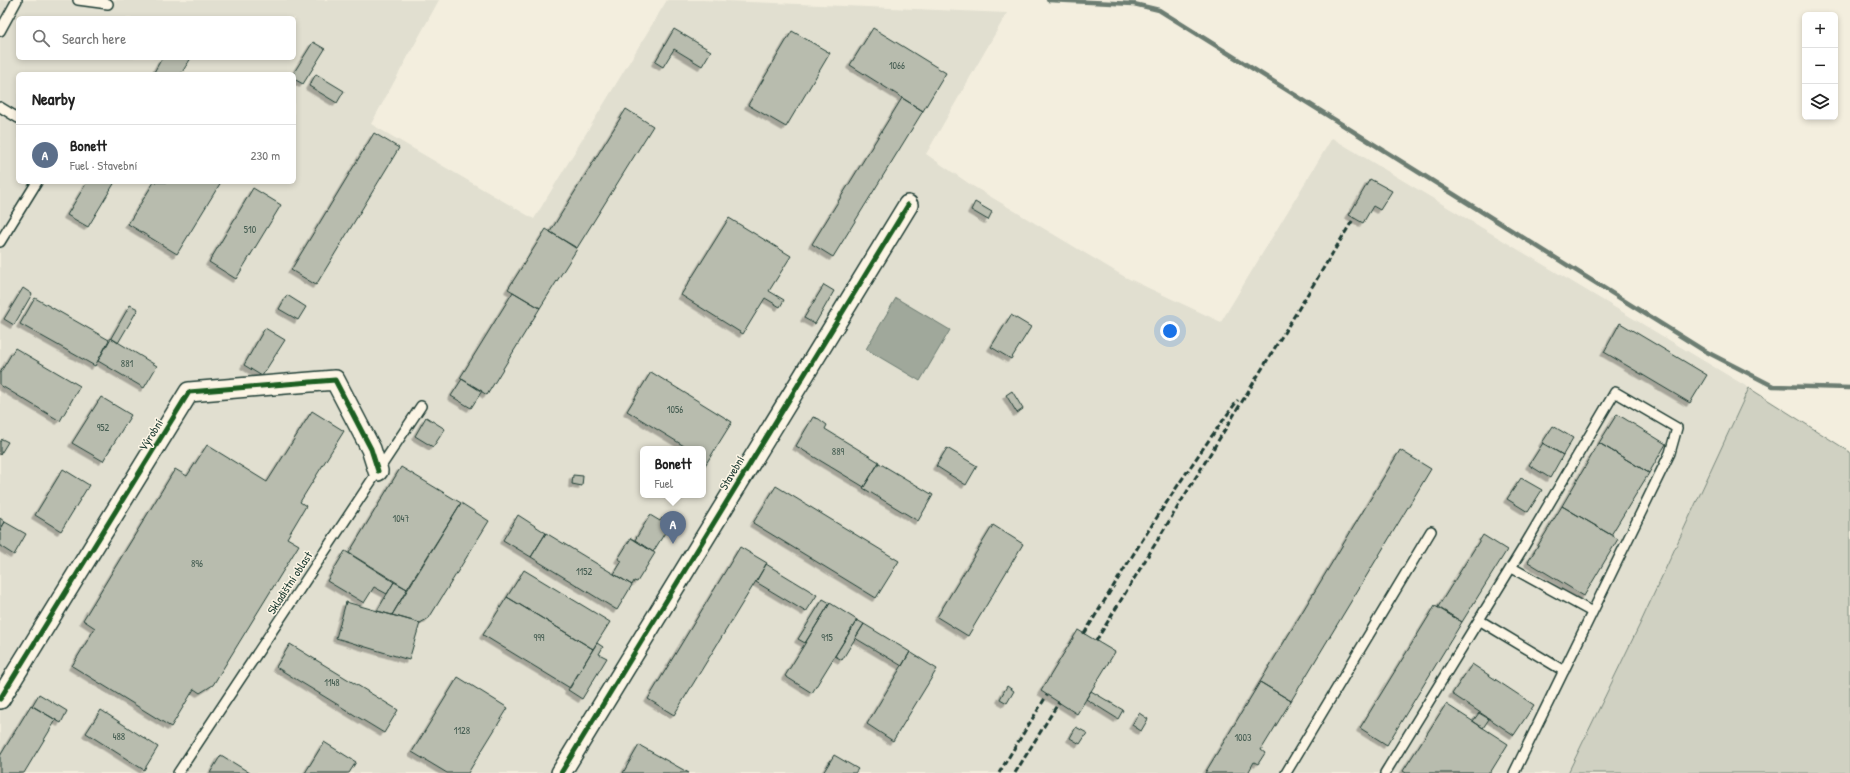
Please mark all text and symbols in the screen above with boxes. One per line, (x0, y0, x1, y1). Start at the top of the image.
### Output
map controls (1802, 12, 1838, 120)
button: + (1802, 12, 1838, 48)
search box (16, 16, 296, 60)
icon: search (30, 27, 52, 49)
text: Search here (62, 28, 126, 49)
button: − (1802, 48, 1838, 84)
house number: 1066 (889, 59, 905, 72)
button: layers (1802, 84, 1838, 120)
text: Nearby (32, 87, 75, 110)
text: Bonett (70, 135, 107, 156)
text: A (42, 146, 48, 164)
text: 230 m (250, 146, 280, 164)
text: Fuel · Stavební (70, 156, 137, 174)
house number: 510 (244, 223, 257, 236)
your location (1160, 321, 1180, 341)
house number: 881 (121, 357, 134, 370)
house number: 1056 (667, 403, 683, 416)
street label: Výrobní (134, 415, 167, 454)
house number: 952 (97, 421, 110, 434)
house number: 889 (832, 445, 844, 458)
popup (640, 446, 706, 498)
street label: Stavební (715, 452, 749, 493)
text: Bonett (655, 453, 691, 474)
text: Fuel (655, 474, 673, 492)
pin: A (660, 511, 686, 544)
house number: 1047 (393, 512, 409, 525)
street label: Skladištní oblast (263, 547, 317, 617)
house number: 896 (191, 557, 203, 570)
house number: 1152 (576, 565, 592, 578)
house number: 999 (533, 631, 545, 644)
house number: 915 (821, 631, 834, 644)
house number: 1148 (324, 676, 340, 689)
house number: 1128 (454, 724, 470, 737)
house number: 488 (113, 730, 125, 743)
house number: 1003 (1234, 731, 1252, 744)

